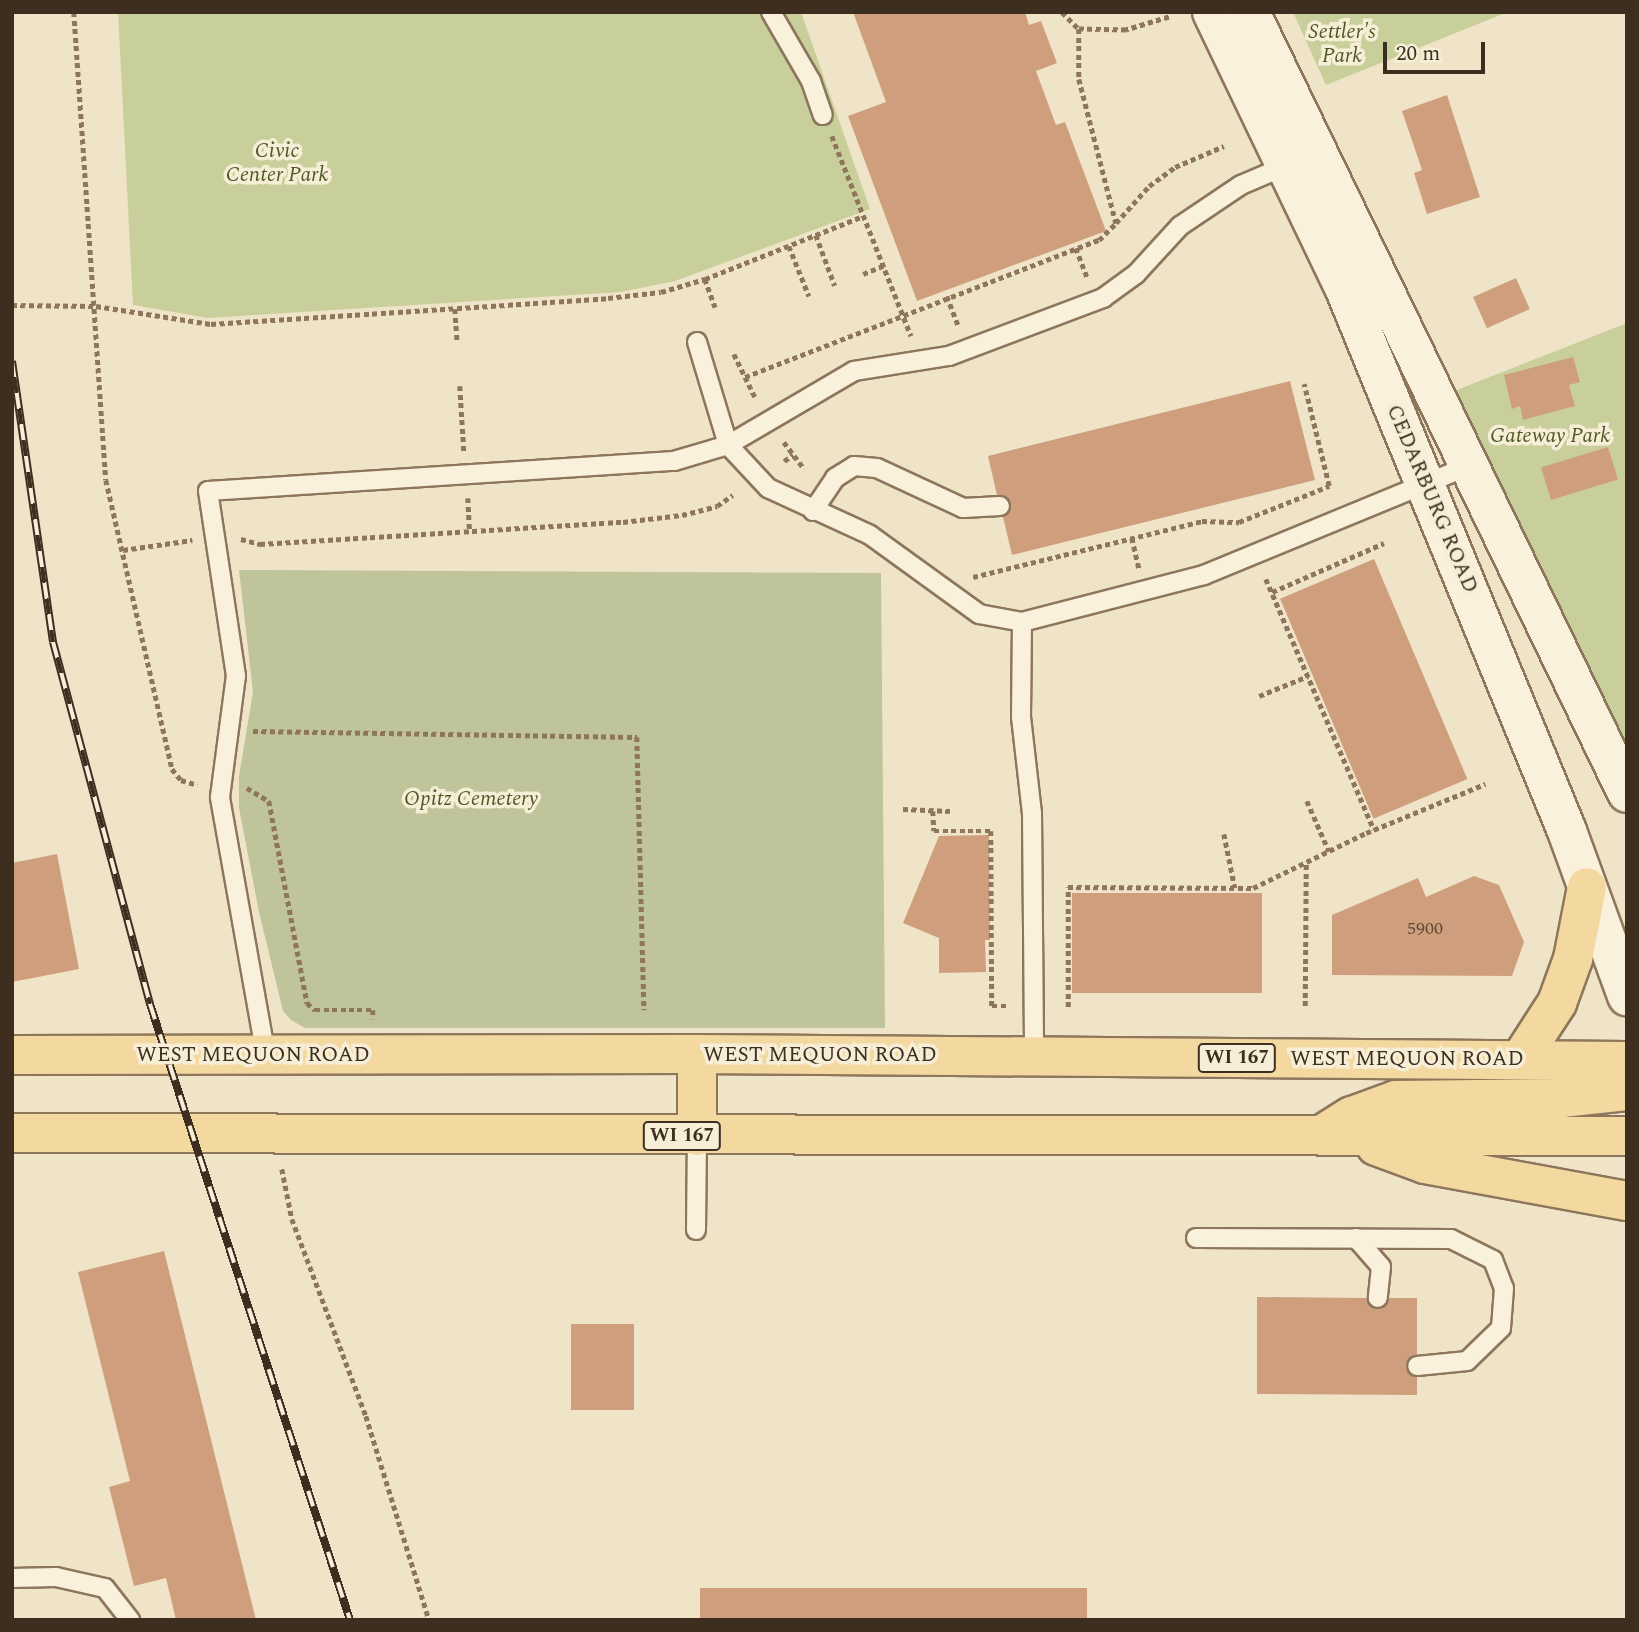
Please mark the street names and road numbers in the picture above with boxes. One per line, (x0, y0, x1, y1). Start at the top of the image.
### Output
street label: CEDARBURG ROAD (1381, 401, 1483, 597)
street label: WEST MEQUON ROAD (136, 1042, 370, 1068)
street label: WEST MEQUON ROAD (703, 1042, 937, 1068)
road number: WI 167 (1197, 1042, 1277, 1074)
street label: WEST MEQUON ROAD (1290, 1046, 1524, 1072)
road number: WI 167 (642, 1120, 722, 1152)

